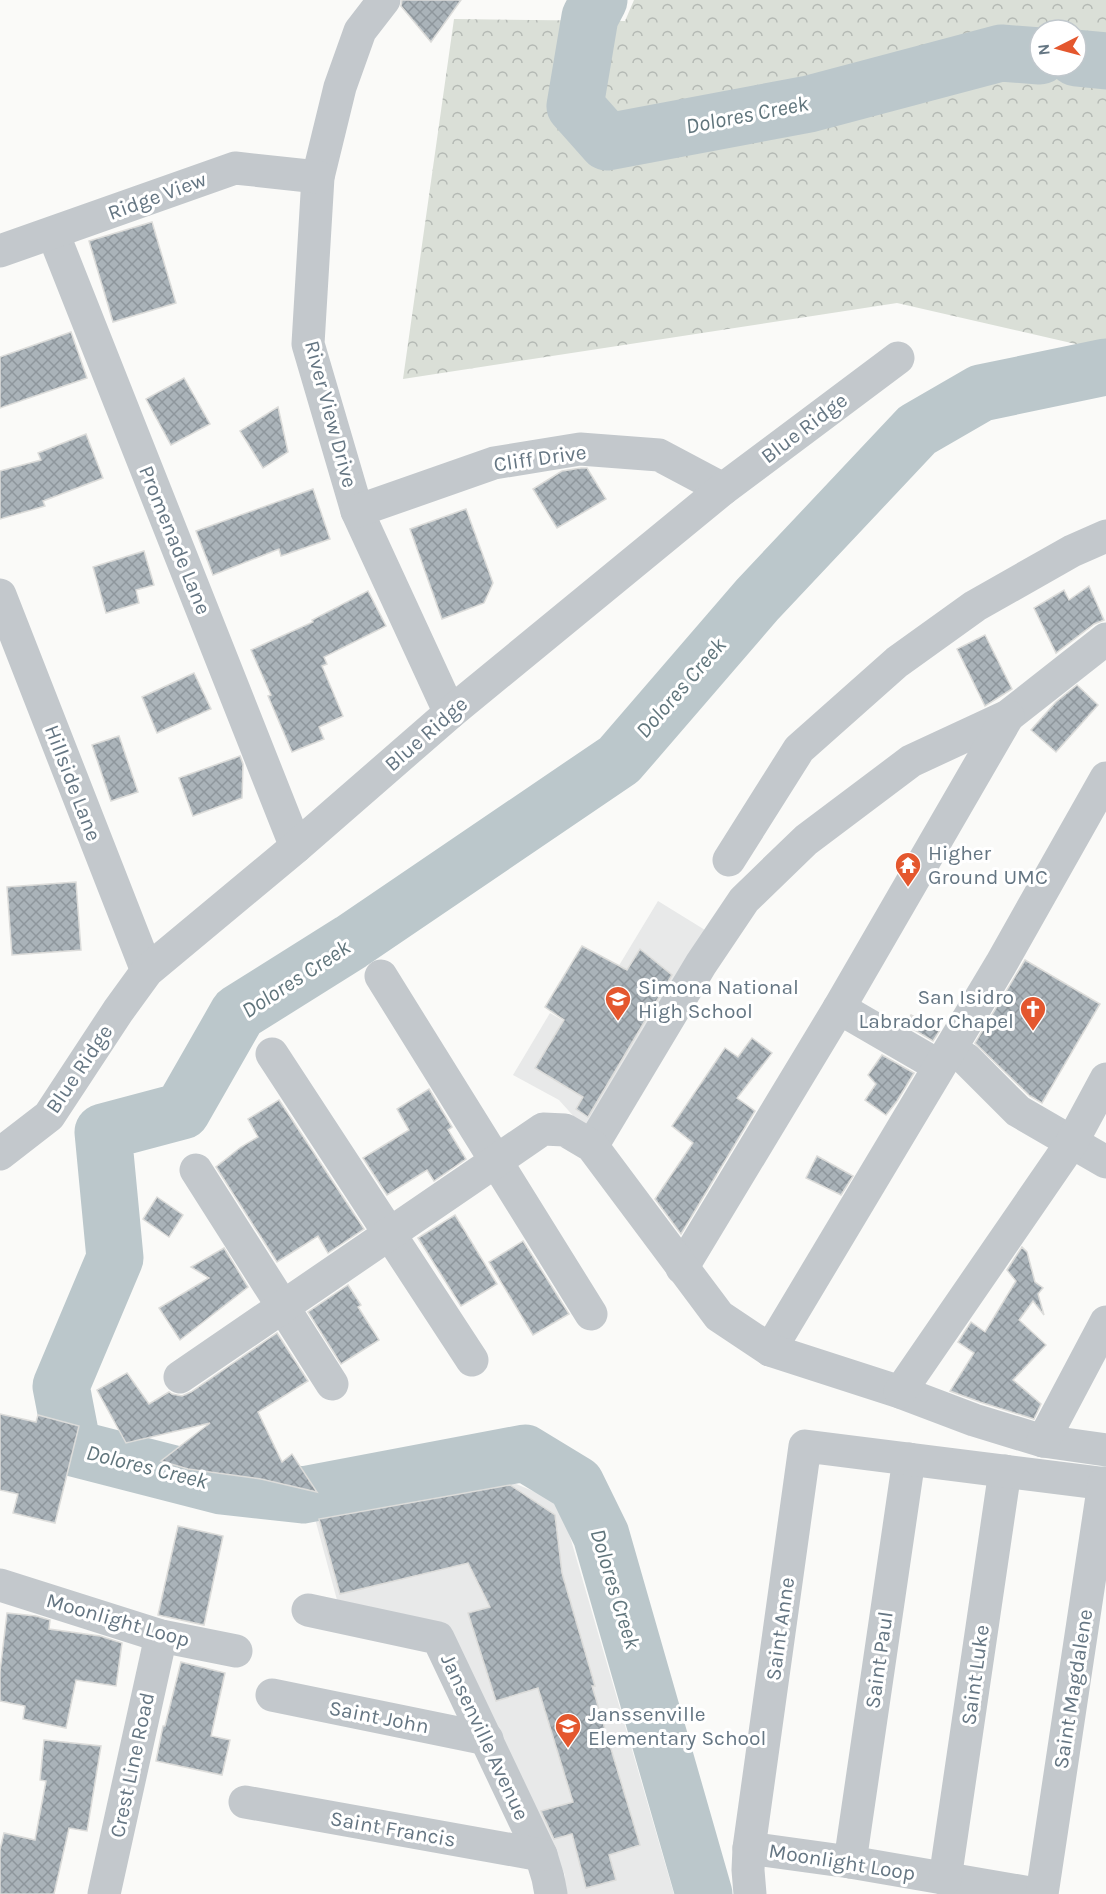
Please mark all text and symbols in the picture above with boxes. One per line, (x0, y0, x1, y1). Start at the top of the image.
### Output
north arrow (1028, 18, 1088, 78)
text: N (1034, 43, 1054, 56)
water label: Dolores Creek (683, 90, 811, 140)
street label: Ridge View (104, 167, 210, 225)
street label: River View Drive (300, 338, 362, 490)
street label: Blue Ridge (756, 388, 852, 468)
street label: Cliff Drive (492, 440, 588, 476)
street label: Promenade Lane (134, 462, 216, 618)
water label: Dolores Creek (630, 632, 732, 743)
street label: Blue Ridge (380, 692, 472, 776)
street label: Hillside Lane (40, 722, 106, 844)
place label: Higher Ground UMC (928, 841, 1048, 889)
temple icon: Higher Ground UMC (893, 850, 923, 888)
water label: Dolores Creek (237, 934, 356, 1024)
place label: Simona National High School (638, 975, 799, 1023)
school or university icon: Simona National High School (603, 984, 633, 1022)
place label: San Isidro Labrador Chapel (858, 985, 1014, 1033)
church icon: San Isidro Labrador Chapel (1018, 994, 1048, 1032)
street label: Blue Ridge (41, 1020, 117, 1118)
water label: Dolores Creek (84, 1439, 211, 1495)
water label: Dolores Creek (584, 1526, 646, 1653)
street label: Saint Anne (761, 1576, 799, 1682)
street label: Moonlight Loop (44, 1588, 192, 1652)
street label: Saint Magdalene (1049, 1607, 1097, 1771)
street label: Saint Paul (860, 1610, 898, 1710)
street label: Saint Luke (956, 1623, 994, 1727)
street label: Jansenville Avenue (436, 1650, 534, 1824)
street label: Crest Line Road (105, 1690, 159, 1840)
street label: Saint John (327, 1696, 431, 1738)
place label: Janssenville Elementary School (588, 1702, 766, 1750)
school or university icon: Janssenville Elementary School (553, 1711, 583, 1749)
street label: Saint Francis (328, 1806, 458, 1852)
street label: Moonlight Loop (767, 1839, 917, 1885)

